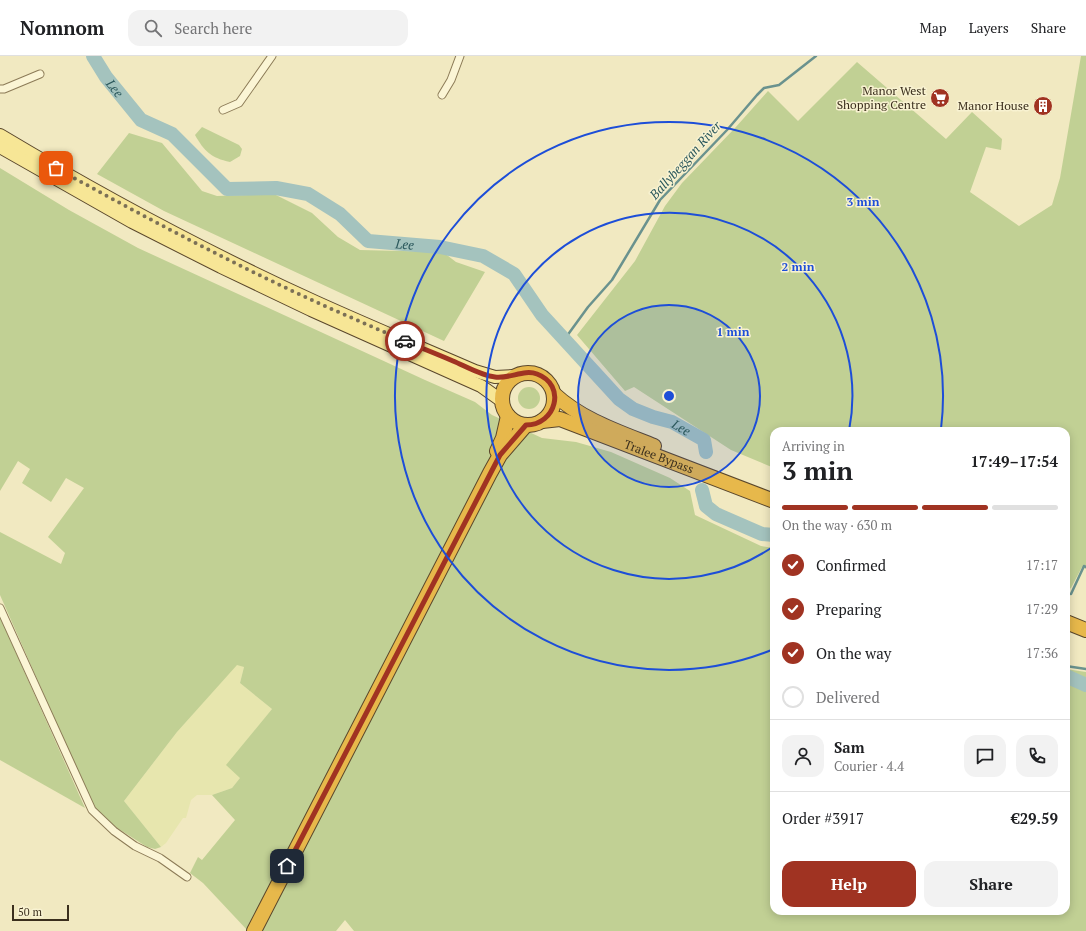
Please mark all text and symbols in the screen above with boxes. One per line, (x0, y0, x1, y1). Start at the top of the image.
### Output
search box (128, 10, 408, 46)
text: Nomnom (20, 15, 104, 40)
icon: search (142, 17, 164, 39)
text: Search here (174, 18, 252, 38)
text: Map (920, 18, 947, 37)
text: Layers (969, 18, 1009, 37)
text: Share (1031, 18, 1066, 37)
water label: Lee (101, 74, 128, 101)
place label: Manor West Shopping Centre (837, 83, 927, 112)
supermarket icon: Manor West Shopping Centre (929, 87, 951, 109)
building icon: Manor House (1032, 95, 1054, 117)
place label: Manor House (958, 98, 1029, 113)
water label: Ballybeggan River (644, 116, 726, 204)
pin (39, 151, 73, 185)
icon: bag (45, 157, 67, 179)
text: 3 min (847, 194, 880, 209)
water label: Lee (394, 234, 415, 254)
text: 2 min (782, 259, 815, 274)
courier (385, 321, 425, 361)
text: 1 min (717, 324, 750, 339)
icon: car (394, 330, 416, 352)
centre of rings (662, 389, 676, 403)
water label: Lee (668, 414, 694, 440)
street label: Tralee Bypass (622, 436, 696, 477)
text: Arriving in (782, 437, 845, 455)
text: 17:49–17:54 (971, 451, 1058, 471)
text: 3 min (782, 453, 853, 487)
text: On the way · 630 m (782, 516, 892, 534)
icon: check (782, 554, 804, 576)
text: Confirmed (816, 555, 886, 575)
text: 17:17 (1026, 556, 1058, 574)
icon: check (782, 598, 804, 620)
text: Preparing (816, 599, 881, 619)
text: 17:29 (1026, 600, 1058, 618)
icon: check (782, 642, 804, 664)
text: On the way (816, 643, 891, 663)
text: 17:36 (1026, 644, 1058, 662)
text: Delivered (816, 687, 880, 707)
button: person (782, 735, 824, 777)
button: chat (964, 735, 1006, 777)
button: phone (1016, 735, 1058, 777)
text: Sam (834, 737, 865, 757)
text: Courier · 4.4 (834, 757, 904, 775)
text: Order #3917 (782, 808, 864, 828)
text: €29.59 (1011, 808, 1058, 828)
pin (270, 849, 304, 883)
icon: home (276, 855, 298, 877)
button: Help (782, 861, 916, 907)
button: Share (924, 861, 1058, 907)
scale bar (12, 903, 69, 922)
text: 50 m (18, 905, 42, 919)

